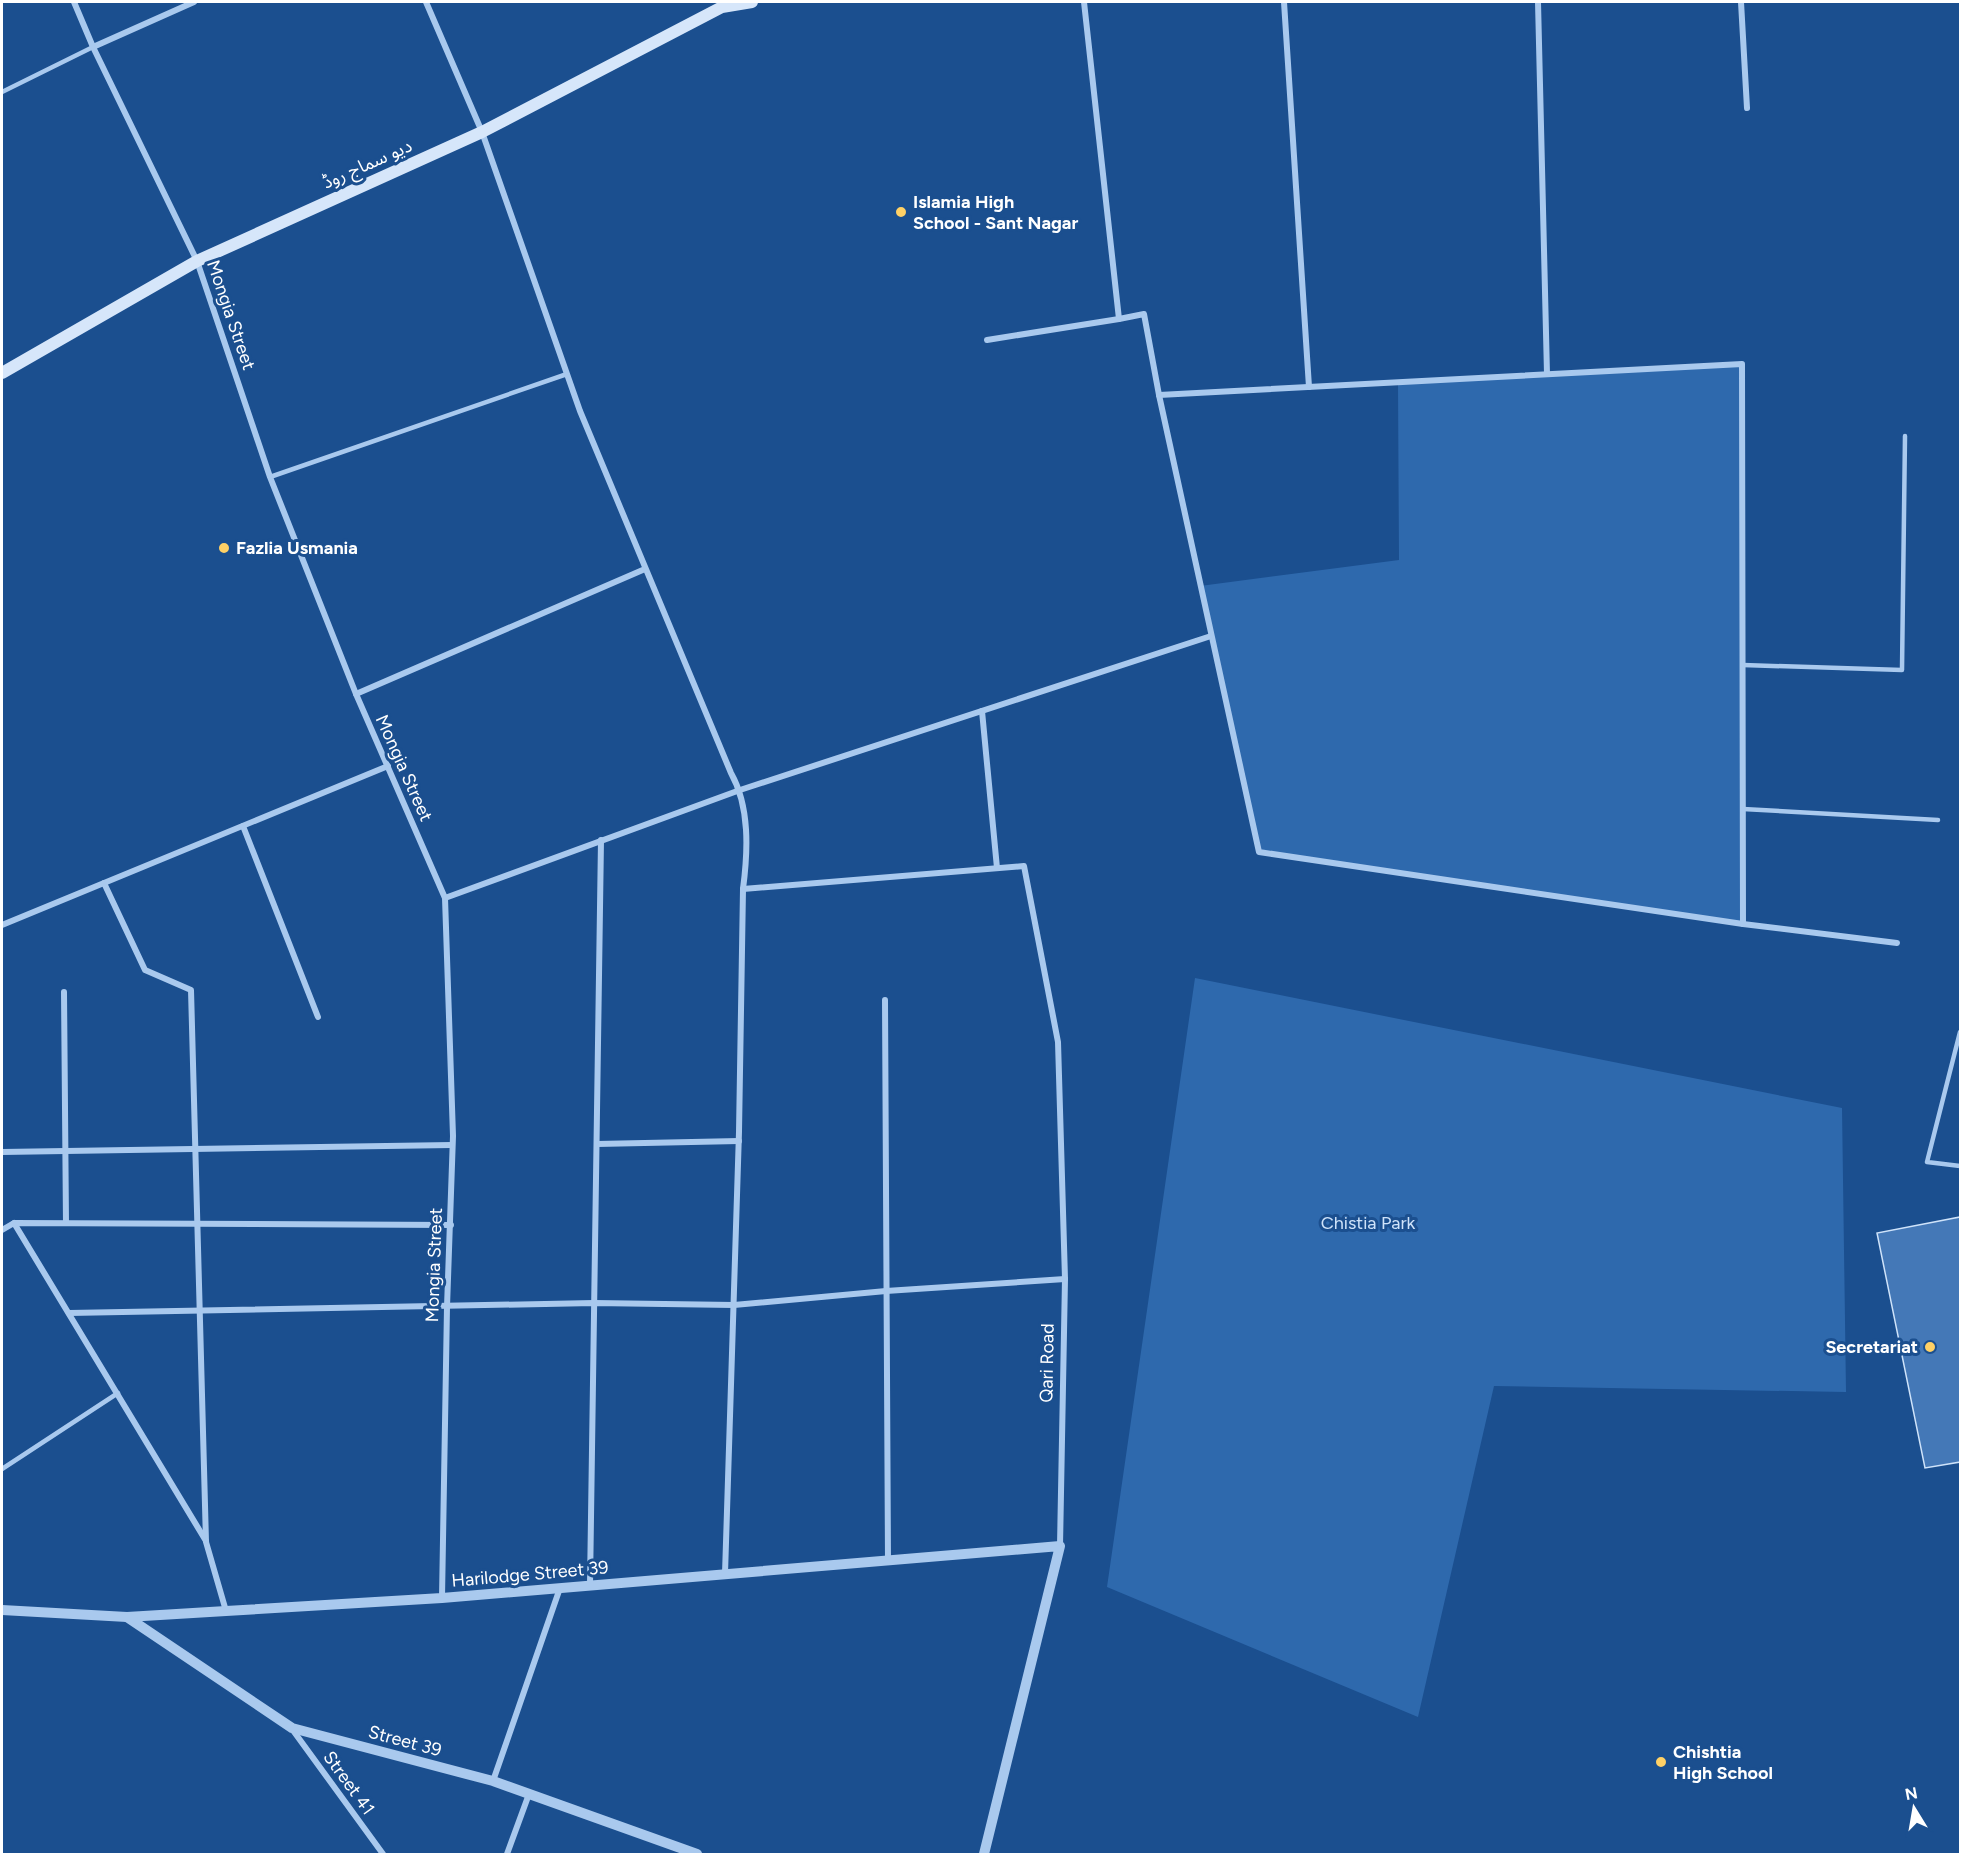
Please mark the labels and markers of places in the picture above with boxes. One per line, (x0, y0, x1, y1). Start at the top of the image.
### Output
place label: Islamia High School - Sant Nagar (913, 191, 1078, 234)
marker: Islamia High School - Sant Nagar (894, 205, 908, 219)
place label: Fazlia Usmania (236, 537, 358, 559)
marker: Fazlia Usmania (217, 541, 231, 555)
place label: Secretariat (1825, 1336, 1918, 1358)
marker: Secretariat (1923, 1340, 1937, 1354)
place label: Chishtia High School (1673, 1741, 1773, 1784)
marker: Chishtia High School (1654, 1755, 1668, 1769)

